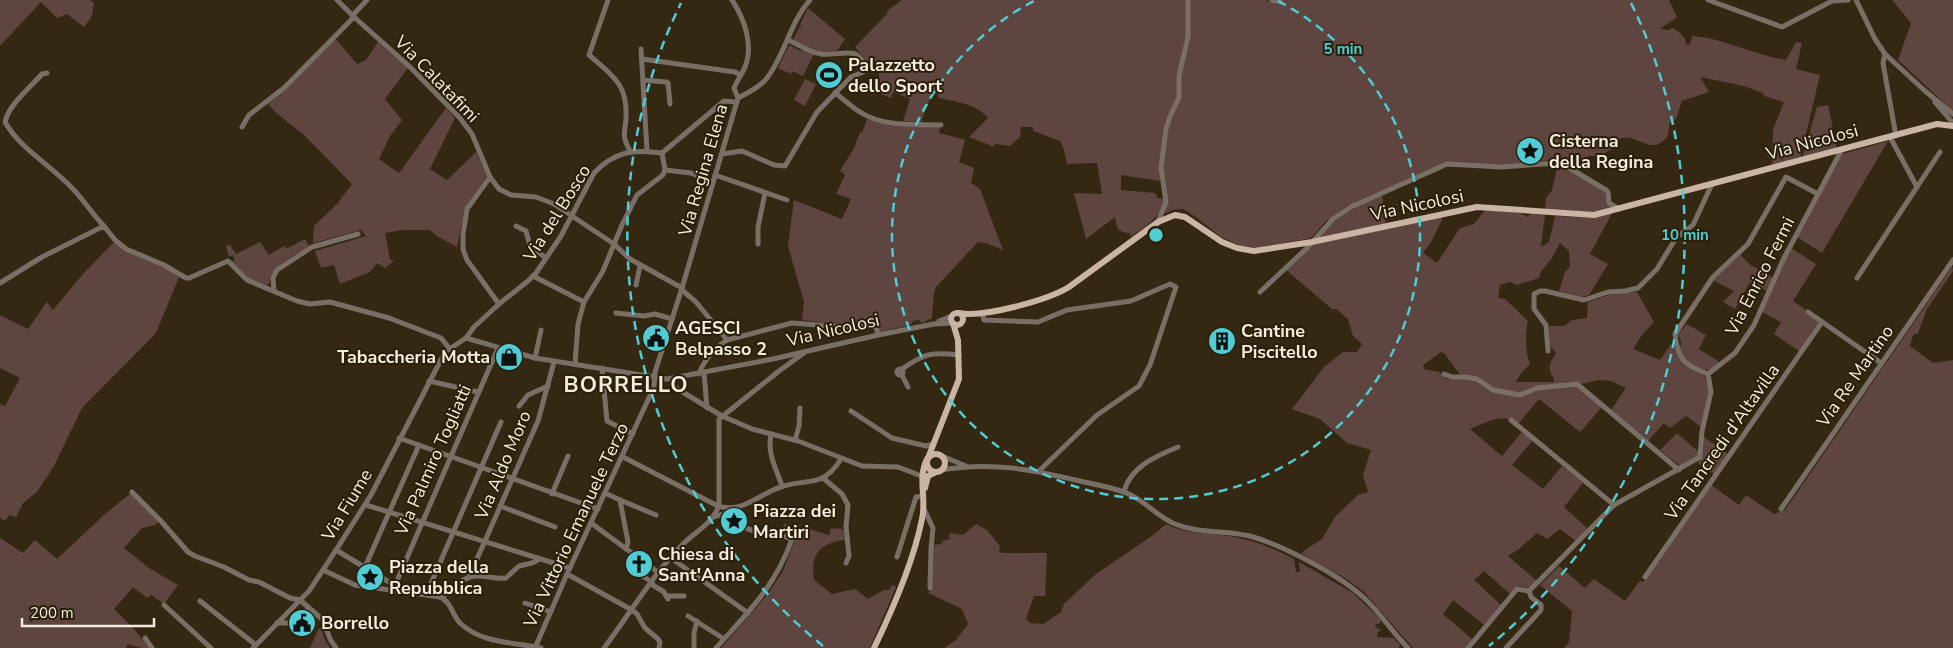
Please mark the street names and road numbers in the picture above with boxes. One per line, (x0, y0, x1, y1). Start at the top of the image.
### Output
street label: Via Calatafimi (389, 29, 485, 128)
street label: Via Regina Elena (672, 101, 733, 240)
street label: Via Nicolosi (1762, 118, 1861, 166)
street label: Via del Bosco (517, 160, 596, 267)
street label: Via Nicolosi (1367, 183, 1466, 227)
street label: Via Enrico Fermi (1719, 213, 1800, 340)
street label: Via Nicolosi (783, 308, 882, 353)
street label: Via Re Martino (1810, 320, 1899, 433)
street label: Via Tancredi d'Altavilla (1658, 359, 1785, 526)
street label: Via Palmiro Togliatti (389, 381, 477, 540)
street label: Via Aldo Moro (469, 407, 537, 524)
street label: Via Vittorio Emanuele Terzo (518, 419, 634, 632)
street label: Via Fiume (316, 465, 378, 546)

